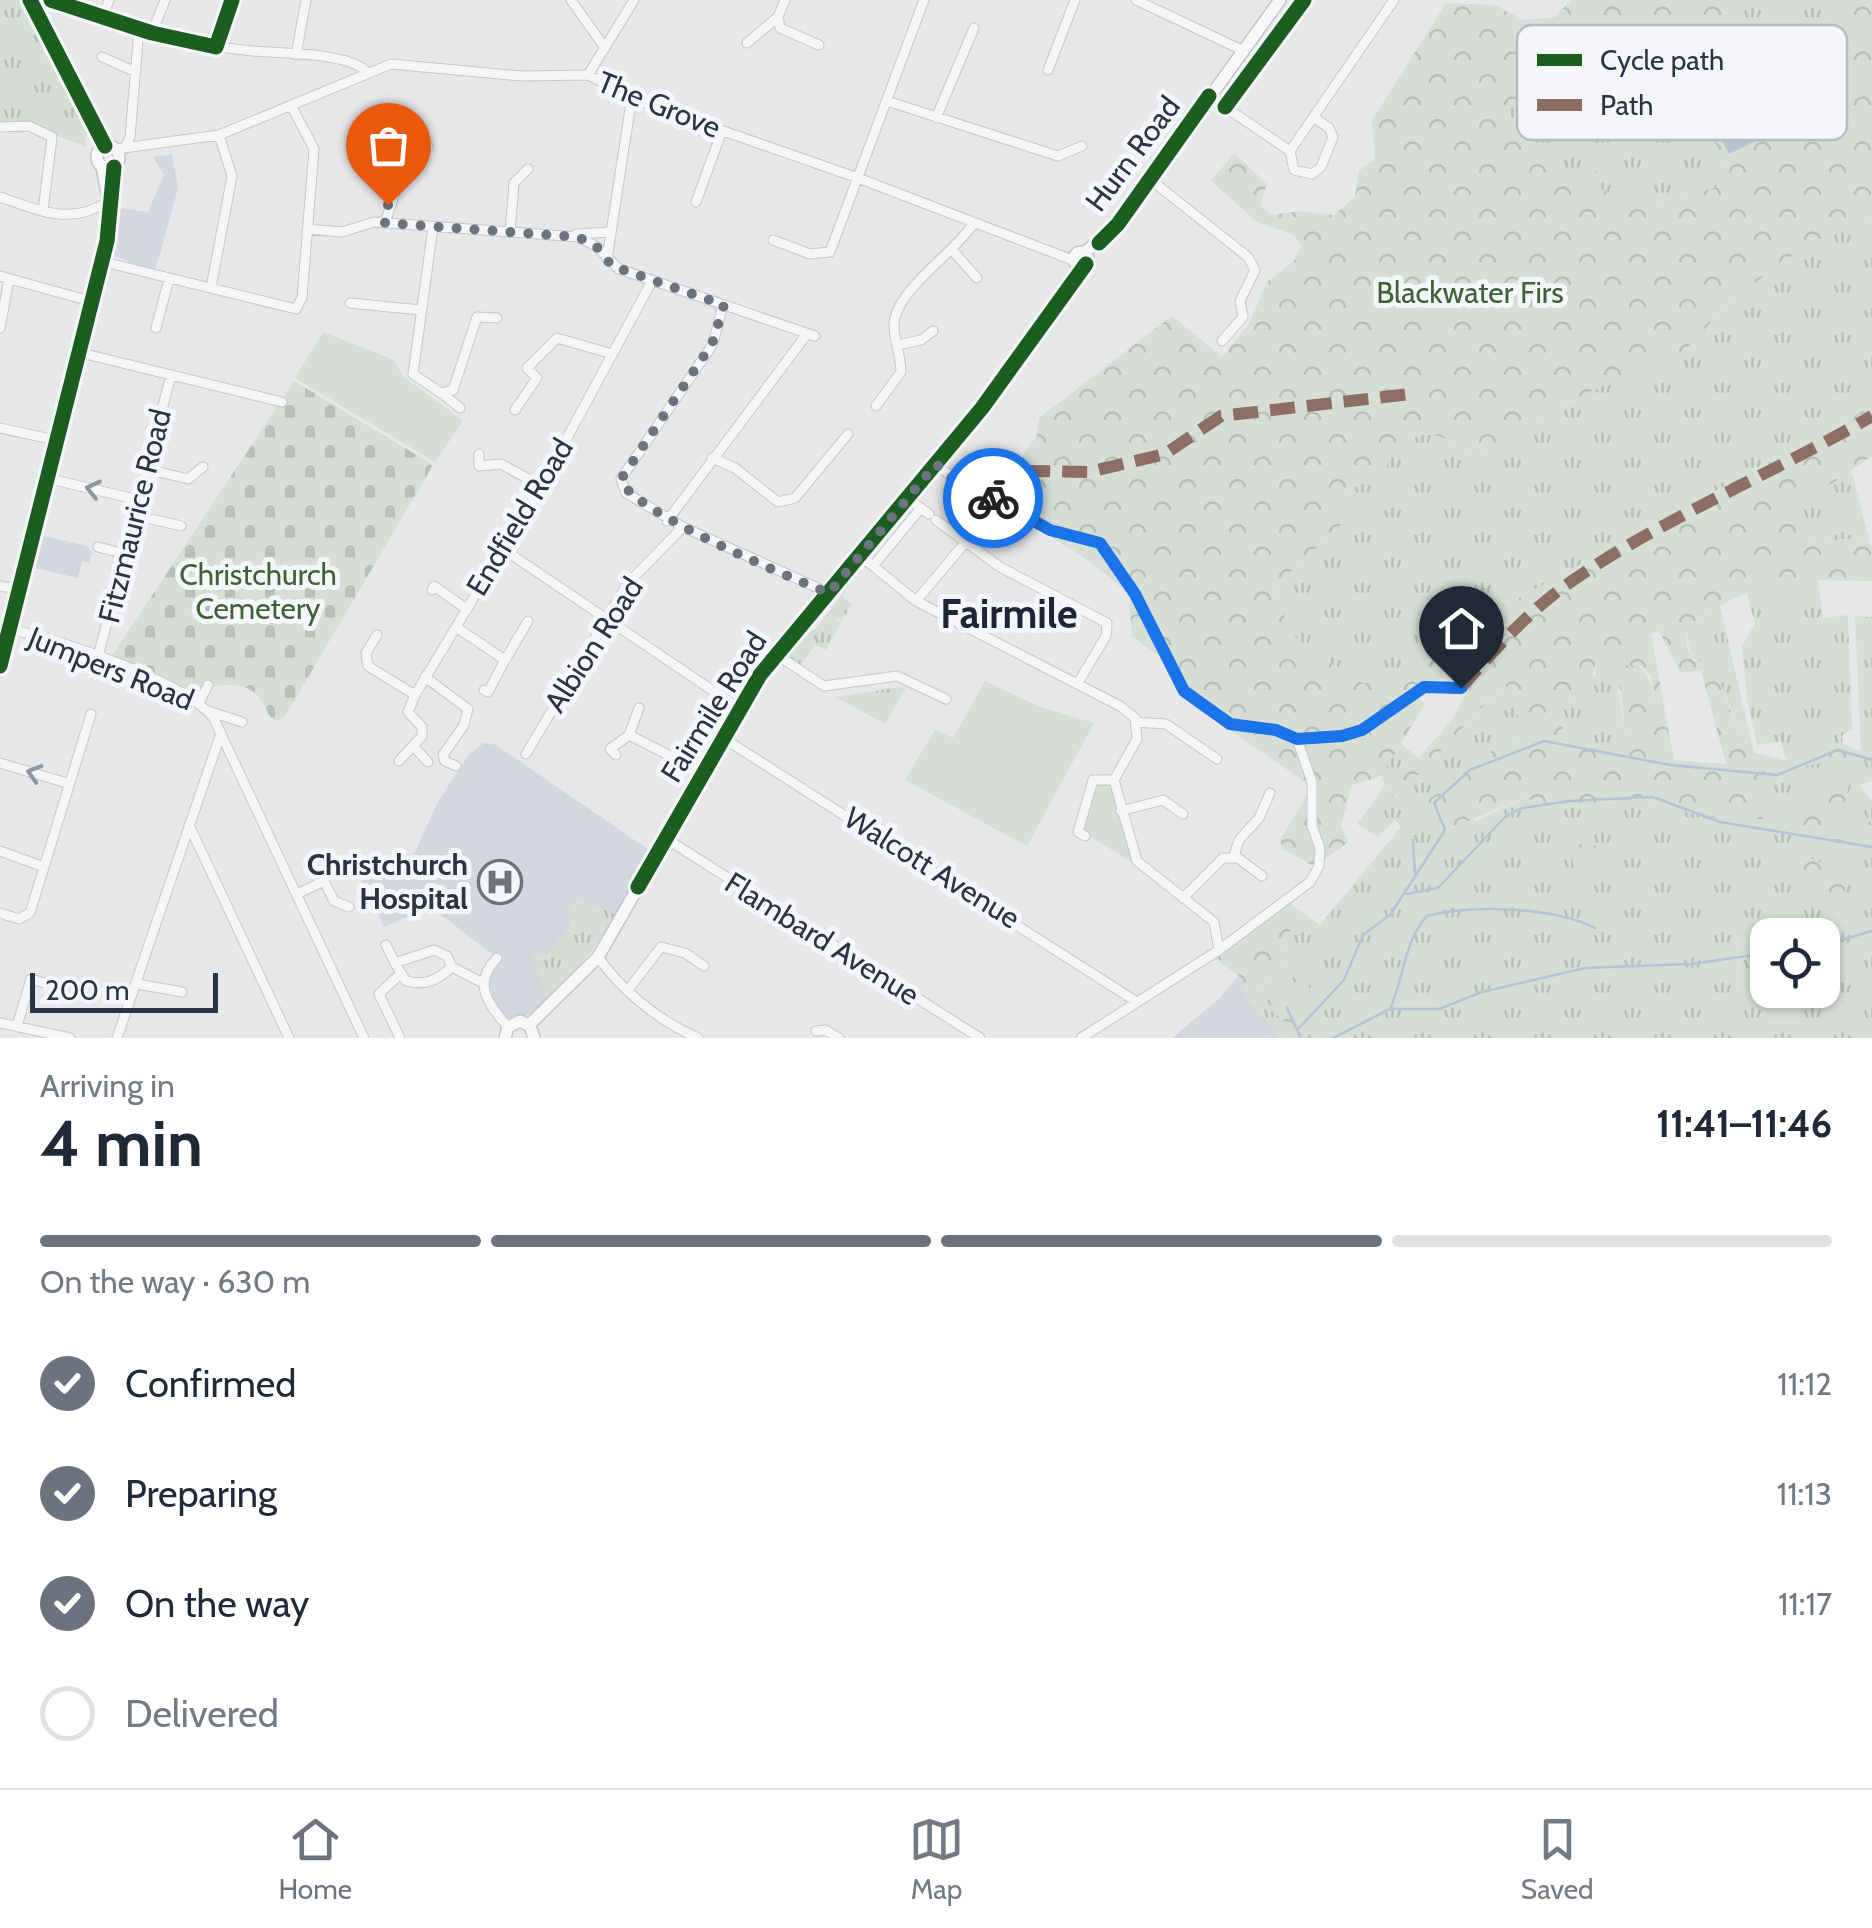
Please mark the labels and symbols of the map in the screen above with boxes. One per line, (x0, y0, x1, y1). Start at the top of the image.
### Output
legend (1517, 25, 1847, 140)
text: Cycle path (1600, 43, 1724, 77)
street label: The Grove (592, 63, 726, 146)
text: Path (1600, 88, 1653, 122)
street label: Hurn Road (1077, 89, 1188, 219)
pin (346, 103, 431, 206)
park label: Blackwater Firs (1376, 274, 1564, 311)
street label: Fitzmaurice Road (90, 405, 179, 627)
street label: Endfield Road (458, 431, 581, 602)
courier (943, 448, 1043, 548)
one-way arrow (85, 480, 102, 501)
park label: Christchurch Cemetery (179, 556, 337, 627)
street label: Albion Road (536, 570, 651, 719)
pin (1419, 586, 1504, 689)
district label: Fairmile (940, 589, 1078, 638)
street label: Jumpers Road (22, 618, 199, 718)
street label: Fairmile Road (653, 624, 775, 789)
one-way arrow (26, 764, 43, 785)
street label: Walcott Avenue (838, 799, 1027, 936)
place label: Christchurch Hospital (307, 846, 468, 917)
hospital icon: Christchurch Hospital (477, 859, 523, 905)
street label: Flambard Avenue (718, 864, 926, 1013)
scale bar (30, 968, 218, 1013)

